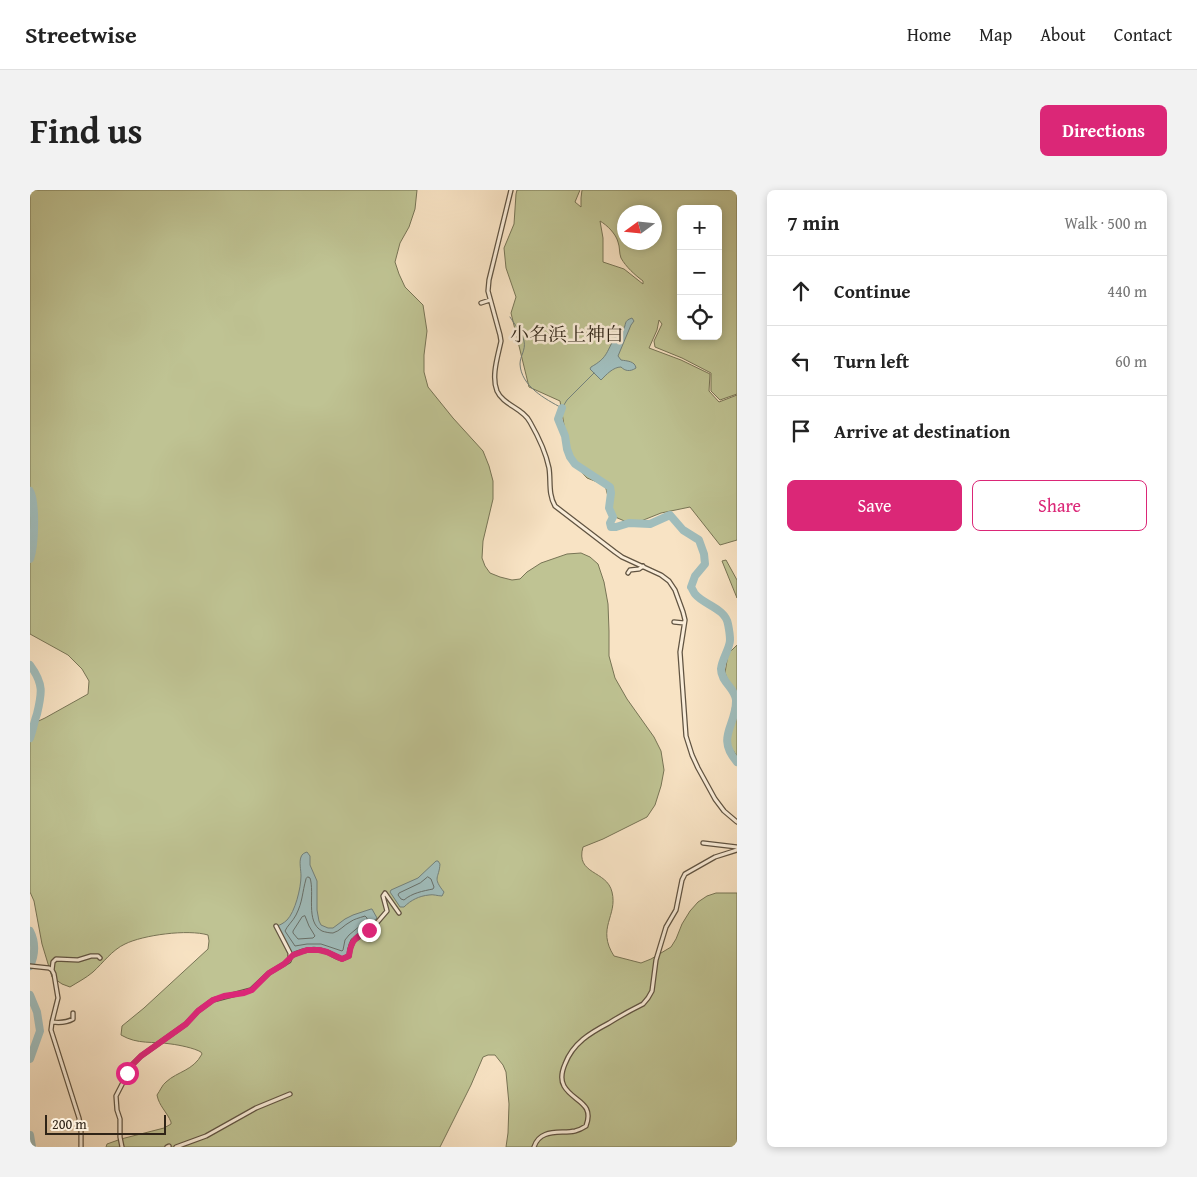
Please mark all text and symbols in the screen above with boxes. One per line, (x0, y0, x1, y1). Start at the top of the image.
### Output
text: Streetwise (25, 17, 137, 52)
text: Home (907, 21, 951, 48)
text: Map (979, 21, 1012, 48)
text: About (1040, 21, 1086, 48)
text: Contact (1114, 21, 1172, 48)
text: Find us (30, 105, 143, 156)
button: Directions (1040, 105, 1167, 156)
north arrow (617, 205, 662, 250)
map controls (677, 205, 722, 340)
button: + (677, 205, 722, 250)
text: 7 min (787, 207, 839, 238)
text: Walk · 500 m (1064, 211, 1147, 235)
button: − (677, 250, 722, 295)
icon: ahead (787, 277, 815, 305)
text: Continue (834, 277, 911, 305)
text: 440 m (1107, 279, 1147, 303)
button: locate (677, 295, 722, 340)
district label: 小名浜上神白 (510, 320, 624, 348)
icon: left (787, 347, 815, 375)
text: Turn left (834, 347, 909, 375)
text: 60 m (1115, 349, 1147, 373)
icon: arrive (787, 417, 815, 445)
text: Arrive at destination (834, 417, 1010, 445)
button: Save (787, 480, 962, 531)
button: Share (972, 480, 1147, 531)
route end (358, 919, 381, 942)
route start (116, 1062, 139, 1085)
scale bar (45, 1112, 166, 1135)
text: 200 m (52, 1114, 87, 1134)

